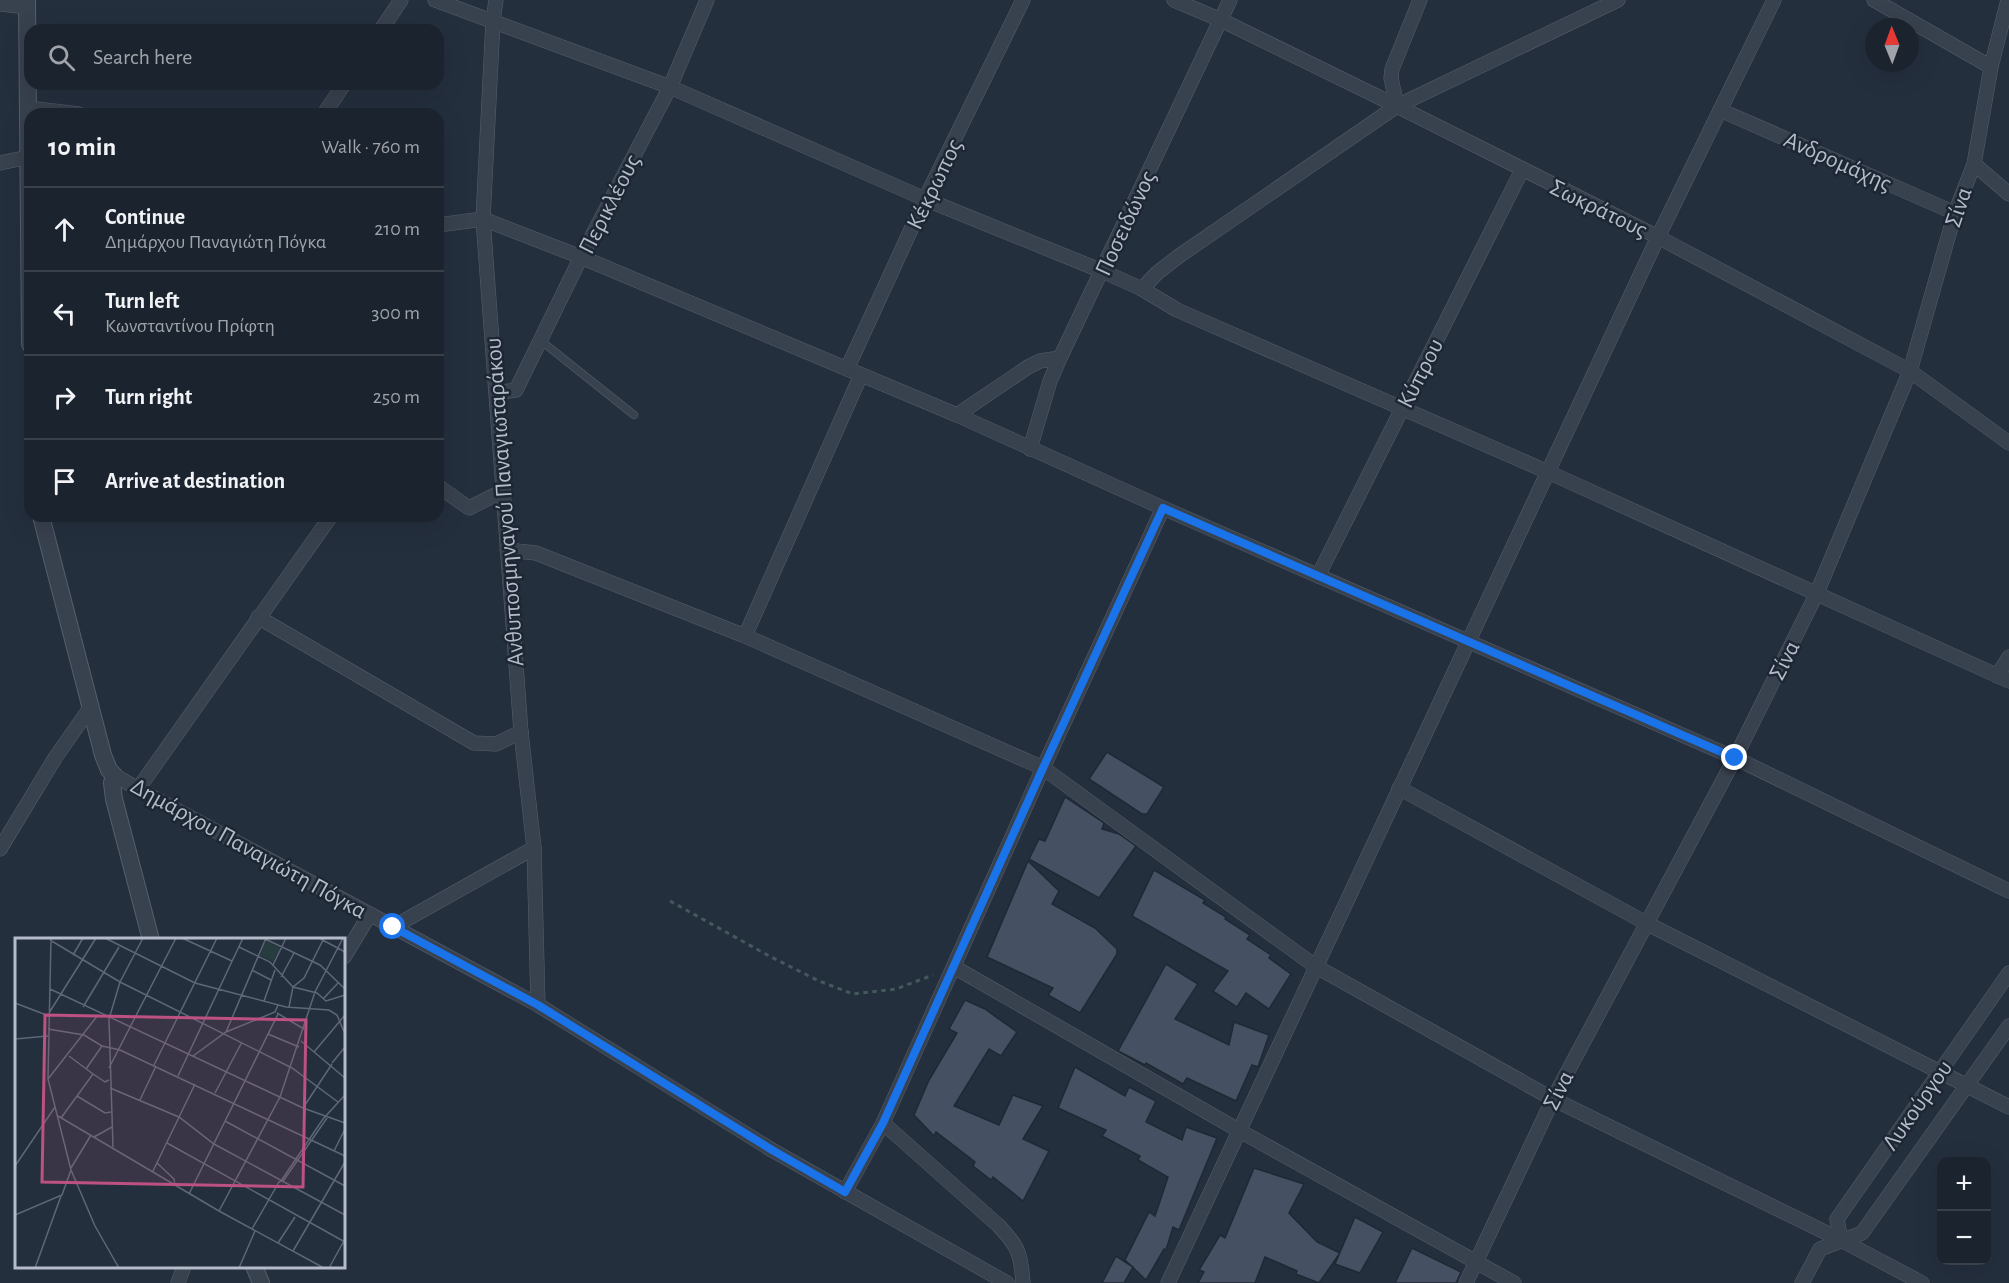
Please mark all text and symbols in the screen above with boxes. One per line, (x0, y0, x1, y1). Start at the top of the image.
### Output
north arrow (1865, 18, 1919, 72)
search box (24, 24, 444, 90)
icon: search (45, 41, 78, 74)
text: Search here (93, 46, 192, 68)
street label: Ανδρομάχης (1780, 128, 1895, 196)
text: 10 min (48, 134, 116, 160)
street label: Κέκρωπος (903, 135, 967, 234)
text: Walk · 760 m (321, 137, 420, 157)
street label: Περικλέους (575, 151, 645, 258)
street label: Ποσειδώνος (1091, 167, 1161, 280)
street label: Σωκράτους (1546, 175, 1651, 243)
street label: Σίνα (1941, 184, 1977, 230)
text: Continue (105, 206, 185, 228)
icon: ahead (48, 213, 81, 246)
text: 210 m (374, 219, 420, 239)
text: Δημάρχου Παναγιώτη Πόγκα (105, 232, 327, 252)
text: Turn left (105, 290, 179, 312)
icon: left (48, 297, 81, 330)
text: 300 m (371, 303, 420, 323)
text: Κωνσταντίνου Πρίφτη (105, 316, 275, 336)
street label: Κύπρου (1393, 335, 1448, 412)
street label: Ανθυποσμηναγού Παναγιωταράκου (482, 337, 528, 667)
icon: right (48, 381, 81, 414)
text: Turn right (105, 386, 192, 408)
text: 250 m (373, 387, 420, 407)
icon: arrive (48, 465, 81, 498)
text: Arrive at destination (105, 470, 285, 492)
street label: Σίνα (1765, 637, 1805, 684)
route end (1721, 744, 1747, 770)
street label: Δημάρχου Παναγιώτη Πόγκα (126, 774, 371, 924)
route start (379, 913, 405, 939)
inset map (15, 938, 345, 1268)
street label: Λυκούργου (1878, 1056, 1957, 1155)
street label: Σίνα (1539, 1067, 1579, 1114)
map controls (1937, 1157, 1991, 1265)
button: + (1937, 1157, 1991, 1211)
button: − (1937, 1211, 1991, 1265)

